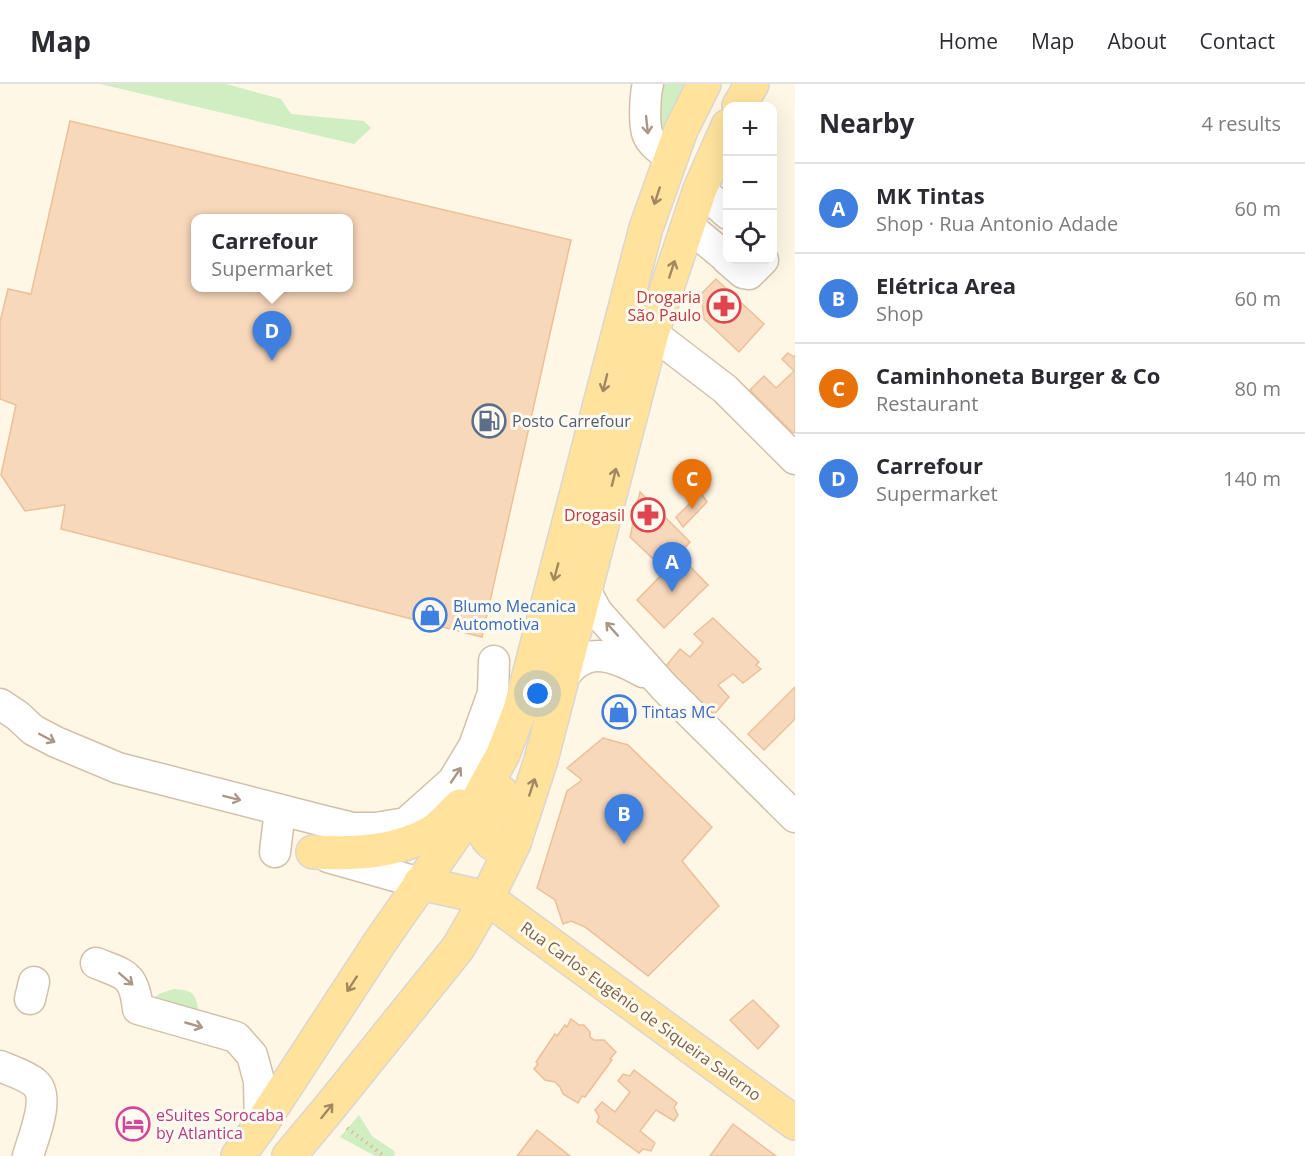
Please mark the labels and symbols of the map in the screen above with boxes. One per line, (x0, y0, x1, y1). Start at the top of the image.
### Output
one-way arrow (642, 115, 653, 135)
one-way arrow (650, 186, 661, 205)
one-way arrow (668, 260, 679, 279)
place label: Drogaria São Paulo (628, 286, 701, 326)
pharmacy icon: Drogaria São Paulo (706, 288, 742, 324)
pin: D (252, 312, 292, 361)
one-way arrow (598, 374, 610, 393)
fuel station icon: Posto Carrefour (471, 403, 507, 439)
place label: Posto Carrefour (512, 410, 631, 432)
pin: C (672, 460, 712, 509)
one-way arrow (608, 467, 620, 486)
pharmacy icon: Drogasil (630, 497, 666, 533)
place label: Drogasil (564, 504, 625, 526)
pin: A (652, 542, 692, 592)
one-way arrow (550, 562, 561, 581)
place label: Blumo Mecanica Automotiva (453, 595, 576, 635)
shop icon: Blumo Mecanica Automotiva (412, 597, 448, 633)
one-way arrow (605, 622, 619, 637)
your location (523, 679, 552, 708)
shop icon: Tintas MC (601, 694, 637, 730)
place label: Tintas MC (642, 701, 716, 723)
one-way arrow (38, 732, 55, 744)
one-way arrow (450, 768, 462, 784)
one-way arrow (527, 778, 538, 797)
one-way arrow (222, 792, 241, 804)
pin: B (604, 794, 644, 844)
street label: Rua Carlos Eugênio de Siqueira Salerno (516, 916, 766, 1106)
one-way arrow (117, 971, 133, 985)
one-way arrow (346, 975, 358, 992)
one-way arrow (185, 1020, 204, 1031)
place label: eSuites Sorocaba by Atlantica (156, 1104, 284, 1144)
one-way arrow (320, 1104, 333, 1120)
hotel icon: eSuites Sorocaba by Atlantica (115, 1106, 151, 1142)

